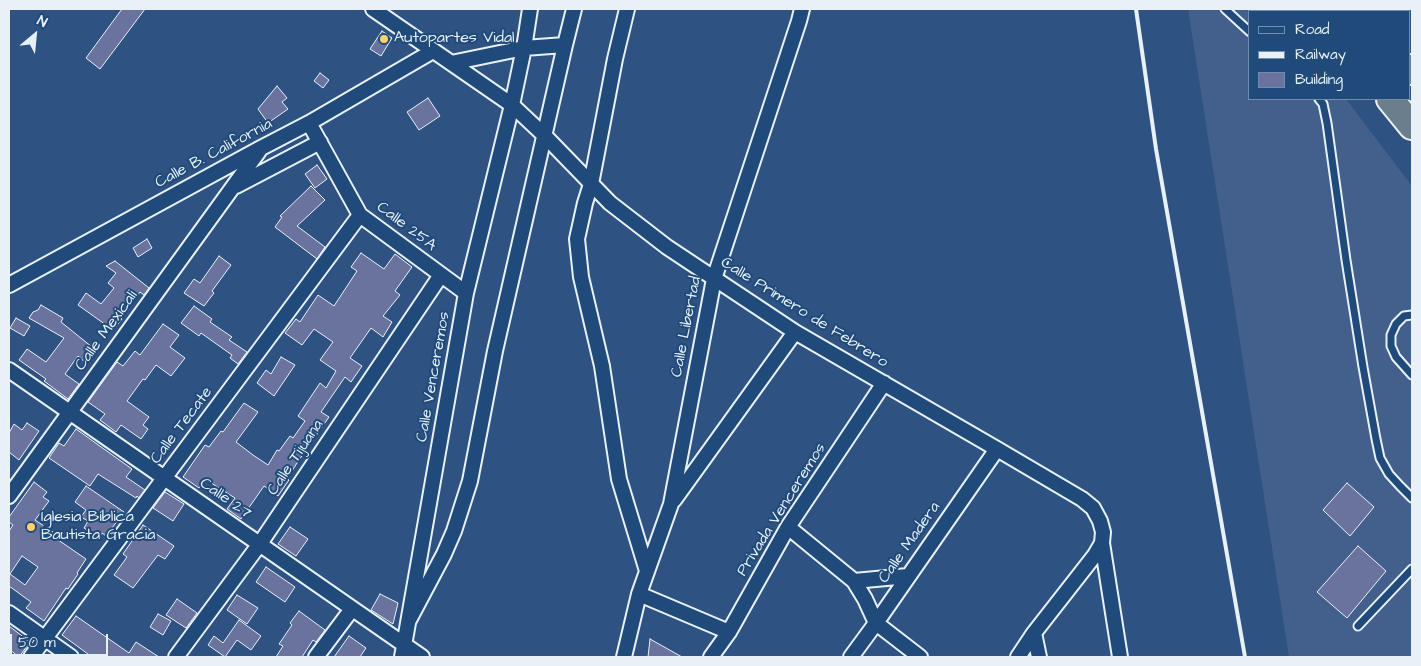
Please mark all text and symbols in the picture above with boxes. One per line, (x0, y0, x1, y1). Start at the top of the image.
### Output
north arrow (10, 10, 60, 60)
legend (1248, 10, 1411, 100)
text: N (33, 11, 51, 33)
text: Road (1295, 19, 1329, 40)
place label: Autopartes Vidal (394, 29, 515, 49)
marker: Autopartes Vidal (378, 33, 390, 45)
text: Railway (1295, 44, 1346, 65)
text: Building (1295, 69, 1343, 90)
street label: Calle B. California (152, 115, 276, 193)
street label: Calle 25A (372, 198, 440, 256)
street label: Calle Primero de Febrero (717, 254, 891, 372)
street label: Calle Libertad (668, 275, 706, 379)
street label: Calle Mexicali (71, 287, 143, 375)
street label: Calle Venceremos (413, 310, 455, 444)
street label: Calle Tecate (147, 384, 217, 468)
street label: Calle Tijuana (264, 416, 328, 500)
street label: Privada Venceremos (733, 440, 831, 580)
street label: Calle 27 (196, 474, 254, 524)
street label: Calle Madera (875, 499, 945, 587)
place label: Iglesia Bíblica Bautista Gracia (41, 508, 155, 546)
marker: Iglesia Bíblica Bautista Gracia (25, 521, 37, 533)
scale bar (12, 624, 110, 656)
text: 50 m (18, 632, 56, 653)

